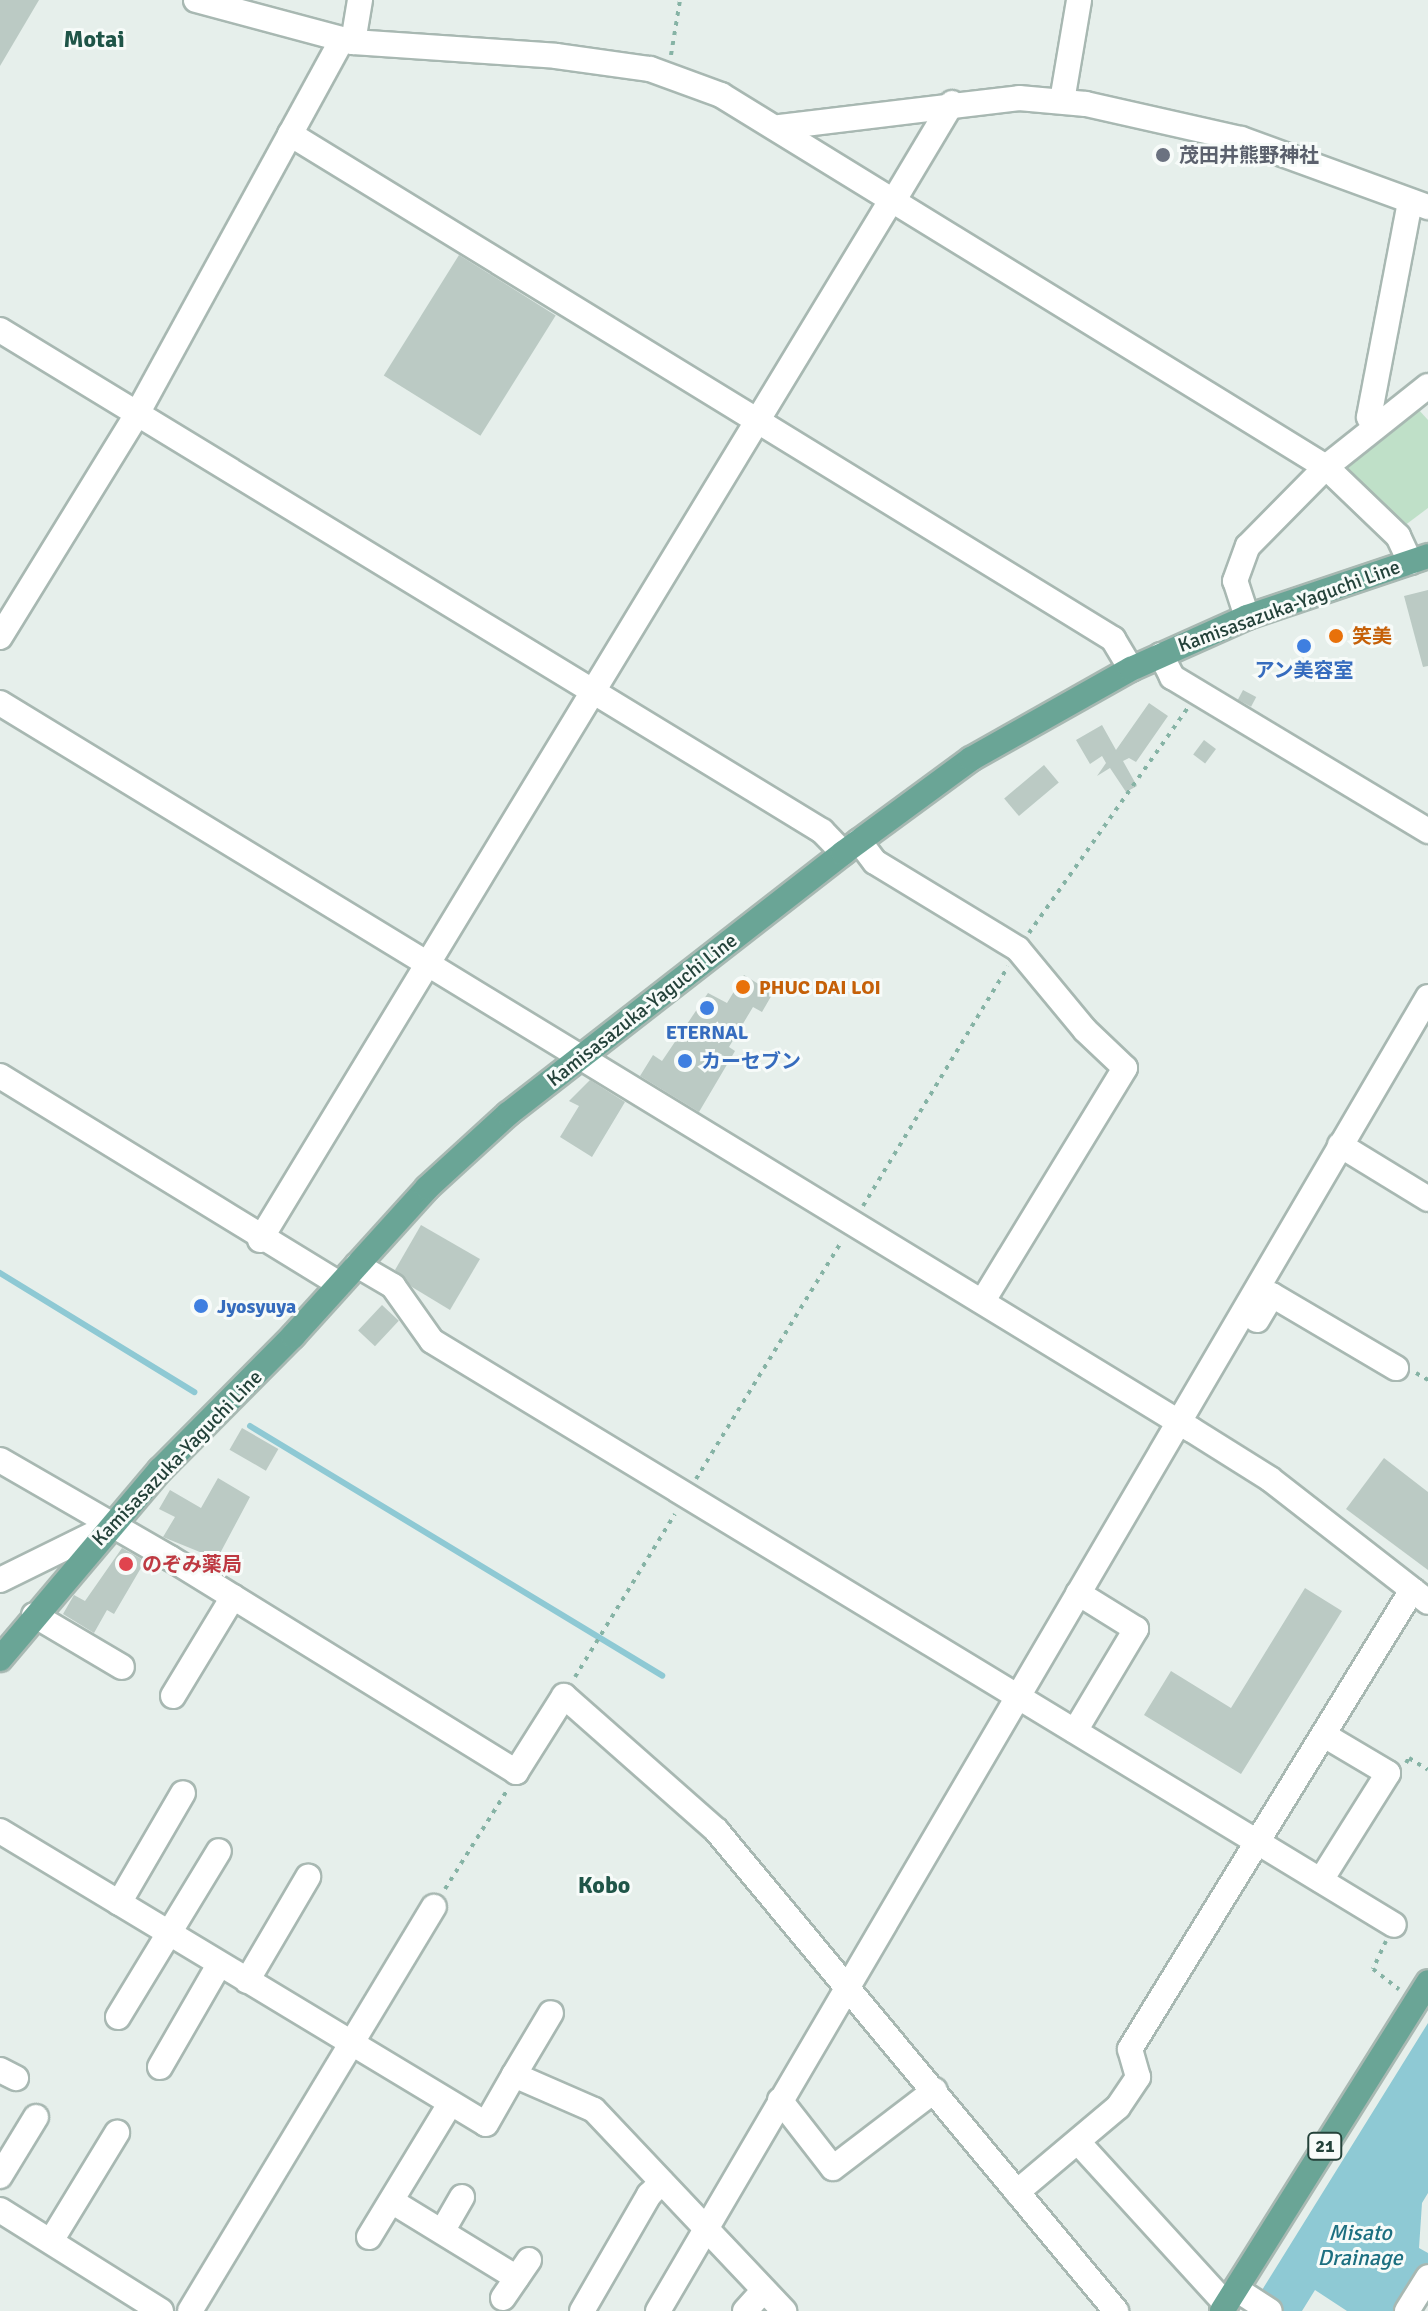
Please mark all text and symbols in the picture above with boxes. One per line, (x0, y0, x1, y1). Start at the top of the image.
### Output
district label: Motai (63, 26, 125, 54)
place label: 茂田井熊野神社 (1179, 143, 1319, 167)
marker: 茂田井熊野神社 (1154, 146, 1172, 164)
street label: Kamisasazuka-Yaguchi Line (1175, 555, 1403, 657)
place label: 笑美 (1352, 624, 1392, 648)
marker: 笑美 (1327, 627, 1345, 645)
marker: アン美容室 (1295, 637, 1313, 655)
place label: アン美容室 (1254, 658, 1354, 682)
street label: Kamisasazuka-Yaguchi Line (542, 928, 742, 1092)
place label: PHUC DAI LOI (759, 975, 881, 999)
marker: PHUC DAI LOI (734, 978, 752, 996)
marker: ETERNAL (698, 999, 716, 1017)
place label: ETERNAL (666, 1020, 748, 1044)
place label: カーセブン (701, 1049, 801, 1073)
marker: カーセブン (676, 1052, 694, 1070)
place label: Jyosyuya (217, 1294, 296, 1318)
marker: Jyosyuya (192, 1297, 210, 1315)
street label: Kamisasazuka-Yaguchi Line (87, 1365, 267, 1551)
place label: のぞみ薬局 (142, 1552, 242, 1576)
marker: のぞみ薬局 (117, 1555, 135, 1573)
district label: Kobo (578, 1872, 630, 1900)
road number: 21 (1307, 2132, 1343, 2160)
water label: Misato Drainage (1317, 2219, 1403, 2270)

